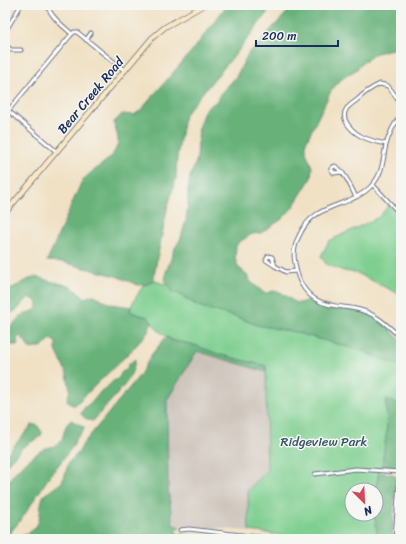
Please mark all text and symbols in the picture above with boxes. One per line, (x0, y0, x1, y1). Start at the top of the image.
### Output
scale bar (256, 22, 338, 48)
text: 200 m (262, 25, 296, 47)
street label: Bear Creek Road (51, 51, 130, 139)
park label: Ridgeview Park (281, 430, 368, 453)
north arrow (344, 482, 384, 522)
text: N (360, 500, 376, 521)

